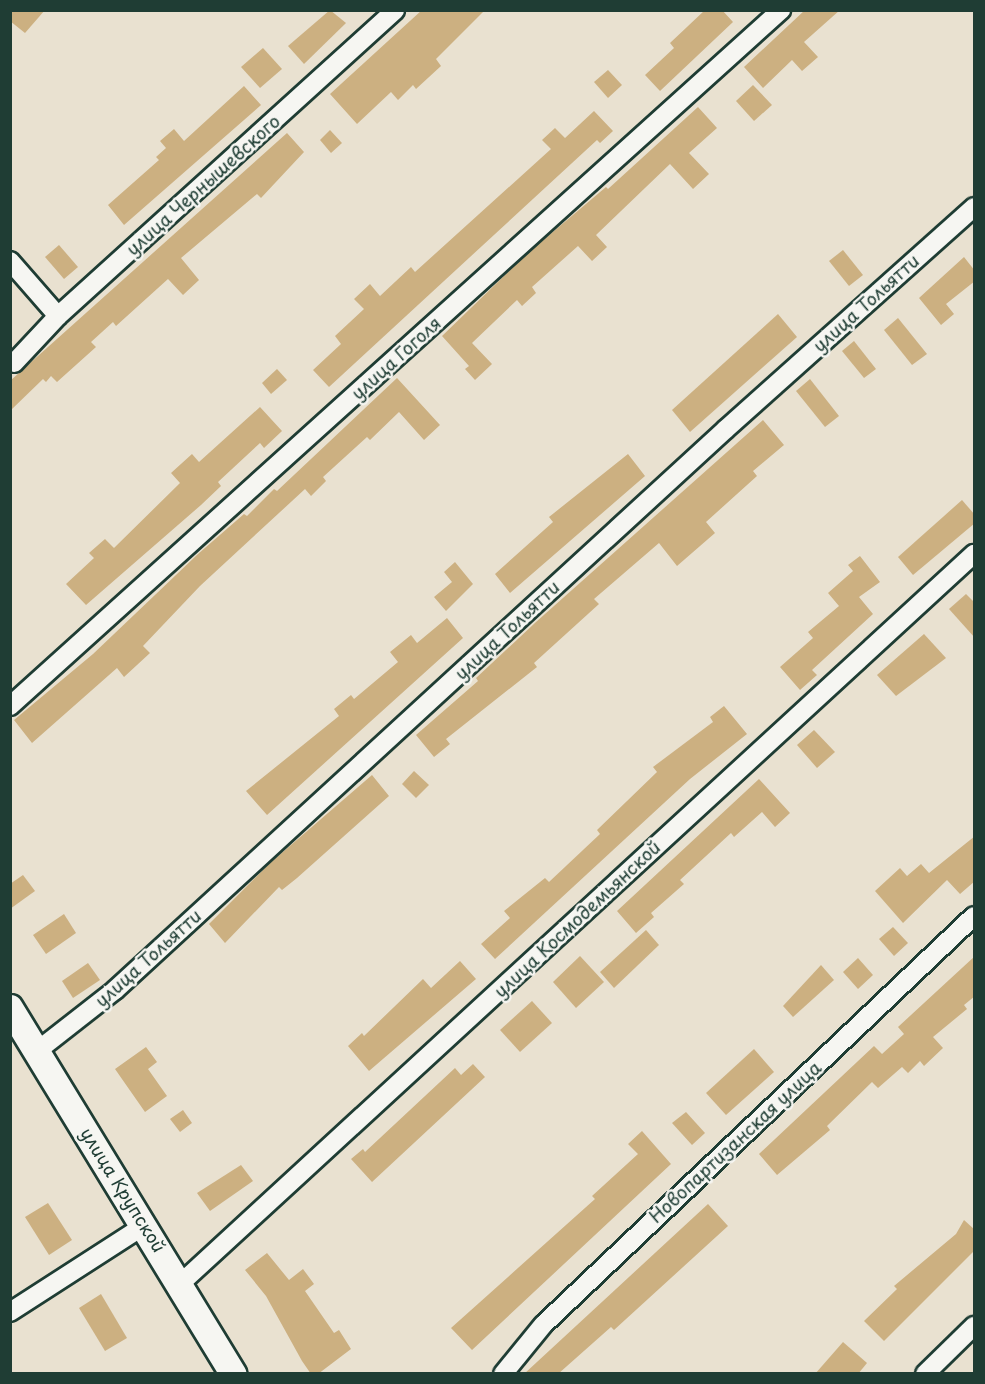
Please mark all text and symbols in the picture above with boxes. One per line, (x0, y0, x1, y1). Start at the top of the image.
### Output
street label: улица Чернышевского (121, 110, 285, 260)
street label: улица Тольятти (808, 249, 924, 357)
street label: улица Гоголя (346, 312, 446, 404)
street label: улица Тольятти (450, 576, 564, 684)
street label: улица Космодемьянской (489, 836, 665, 1002)
street label: улица Тольятти (90, 904, 206, 1012)
street label: Новопартизанская улица (644, 1056, 826, 1228)
street label: улица Крупской (76, 1123, 170, 1257)

